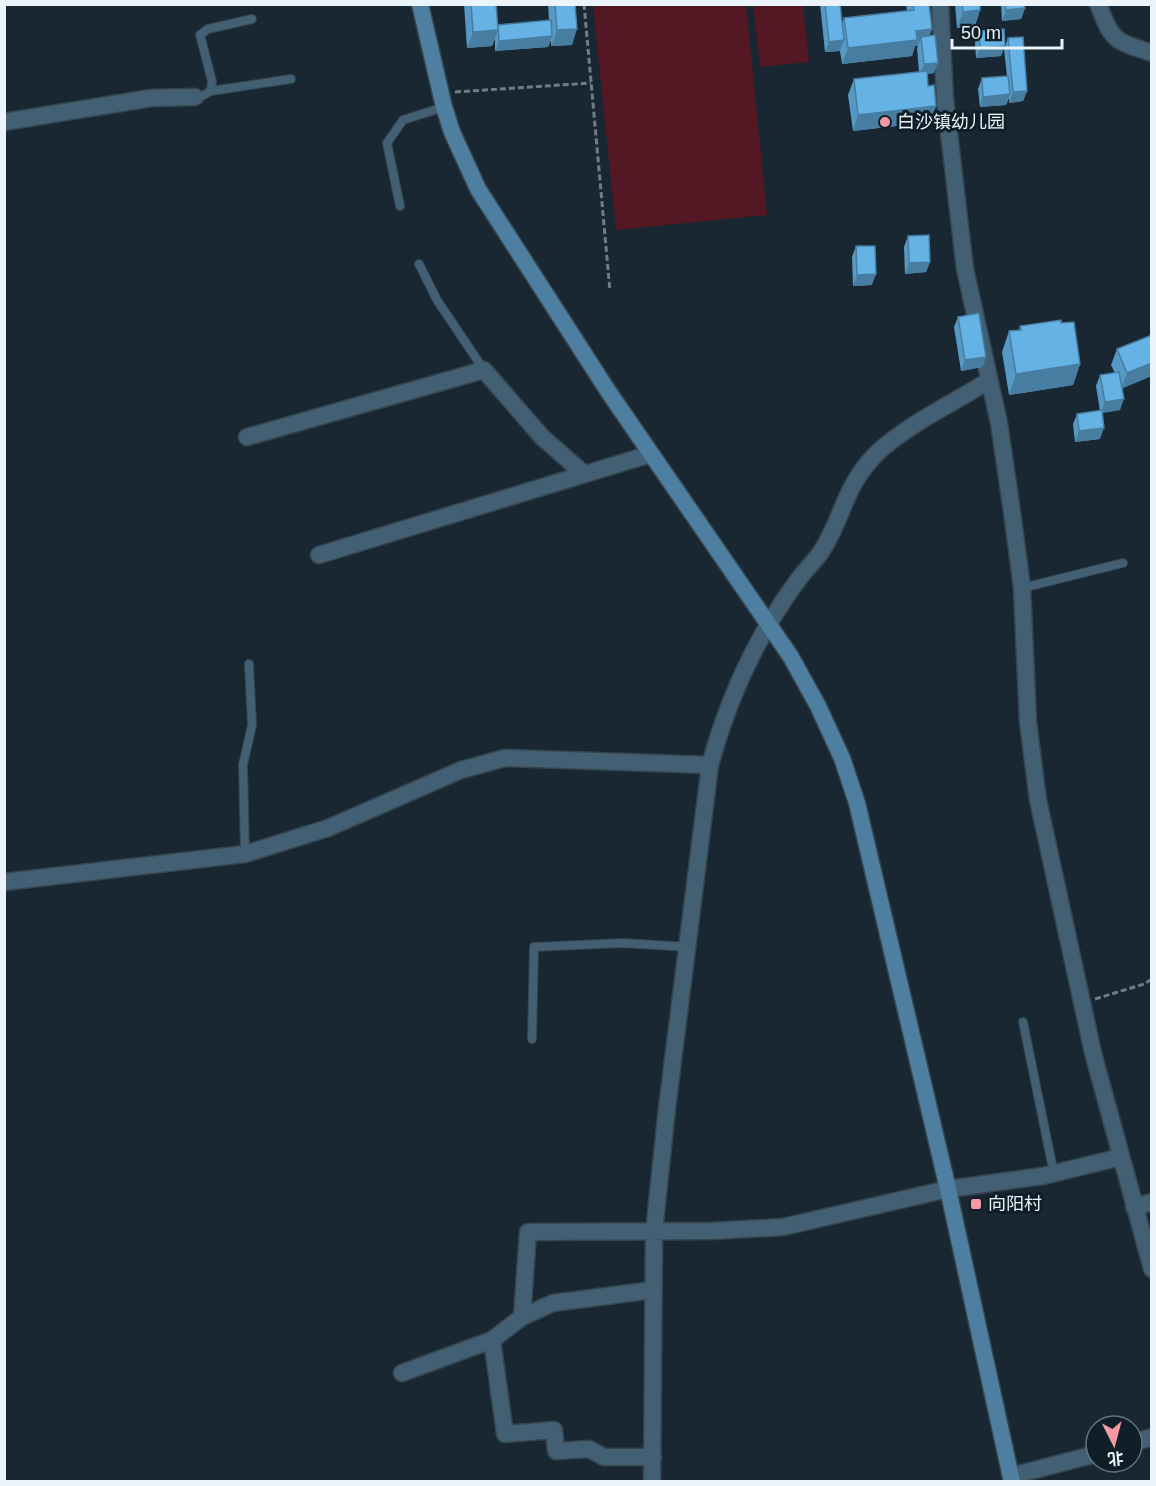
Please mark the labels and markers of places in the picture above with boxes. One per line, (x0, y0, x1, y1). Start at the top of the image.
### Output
place label: 白沙镇幼儿园 (897, 112, 1005, 132)
marker: 白沙镇幼儿园 (878, 115, 892, 129)
place label: 向阳村 (988, 1194, 1042, 1214)
marker: 向阳村 (969, 1197, 983, 1211)

